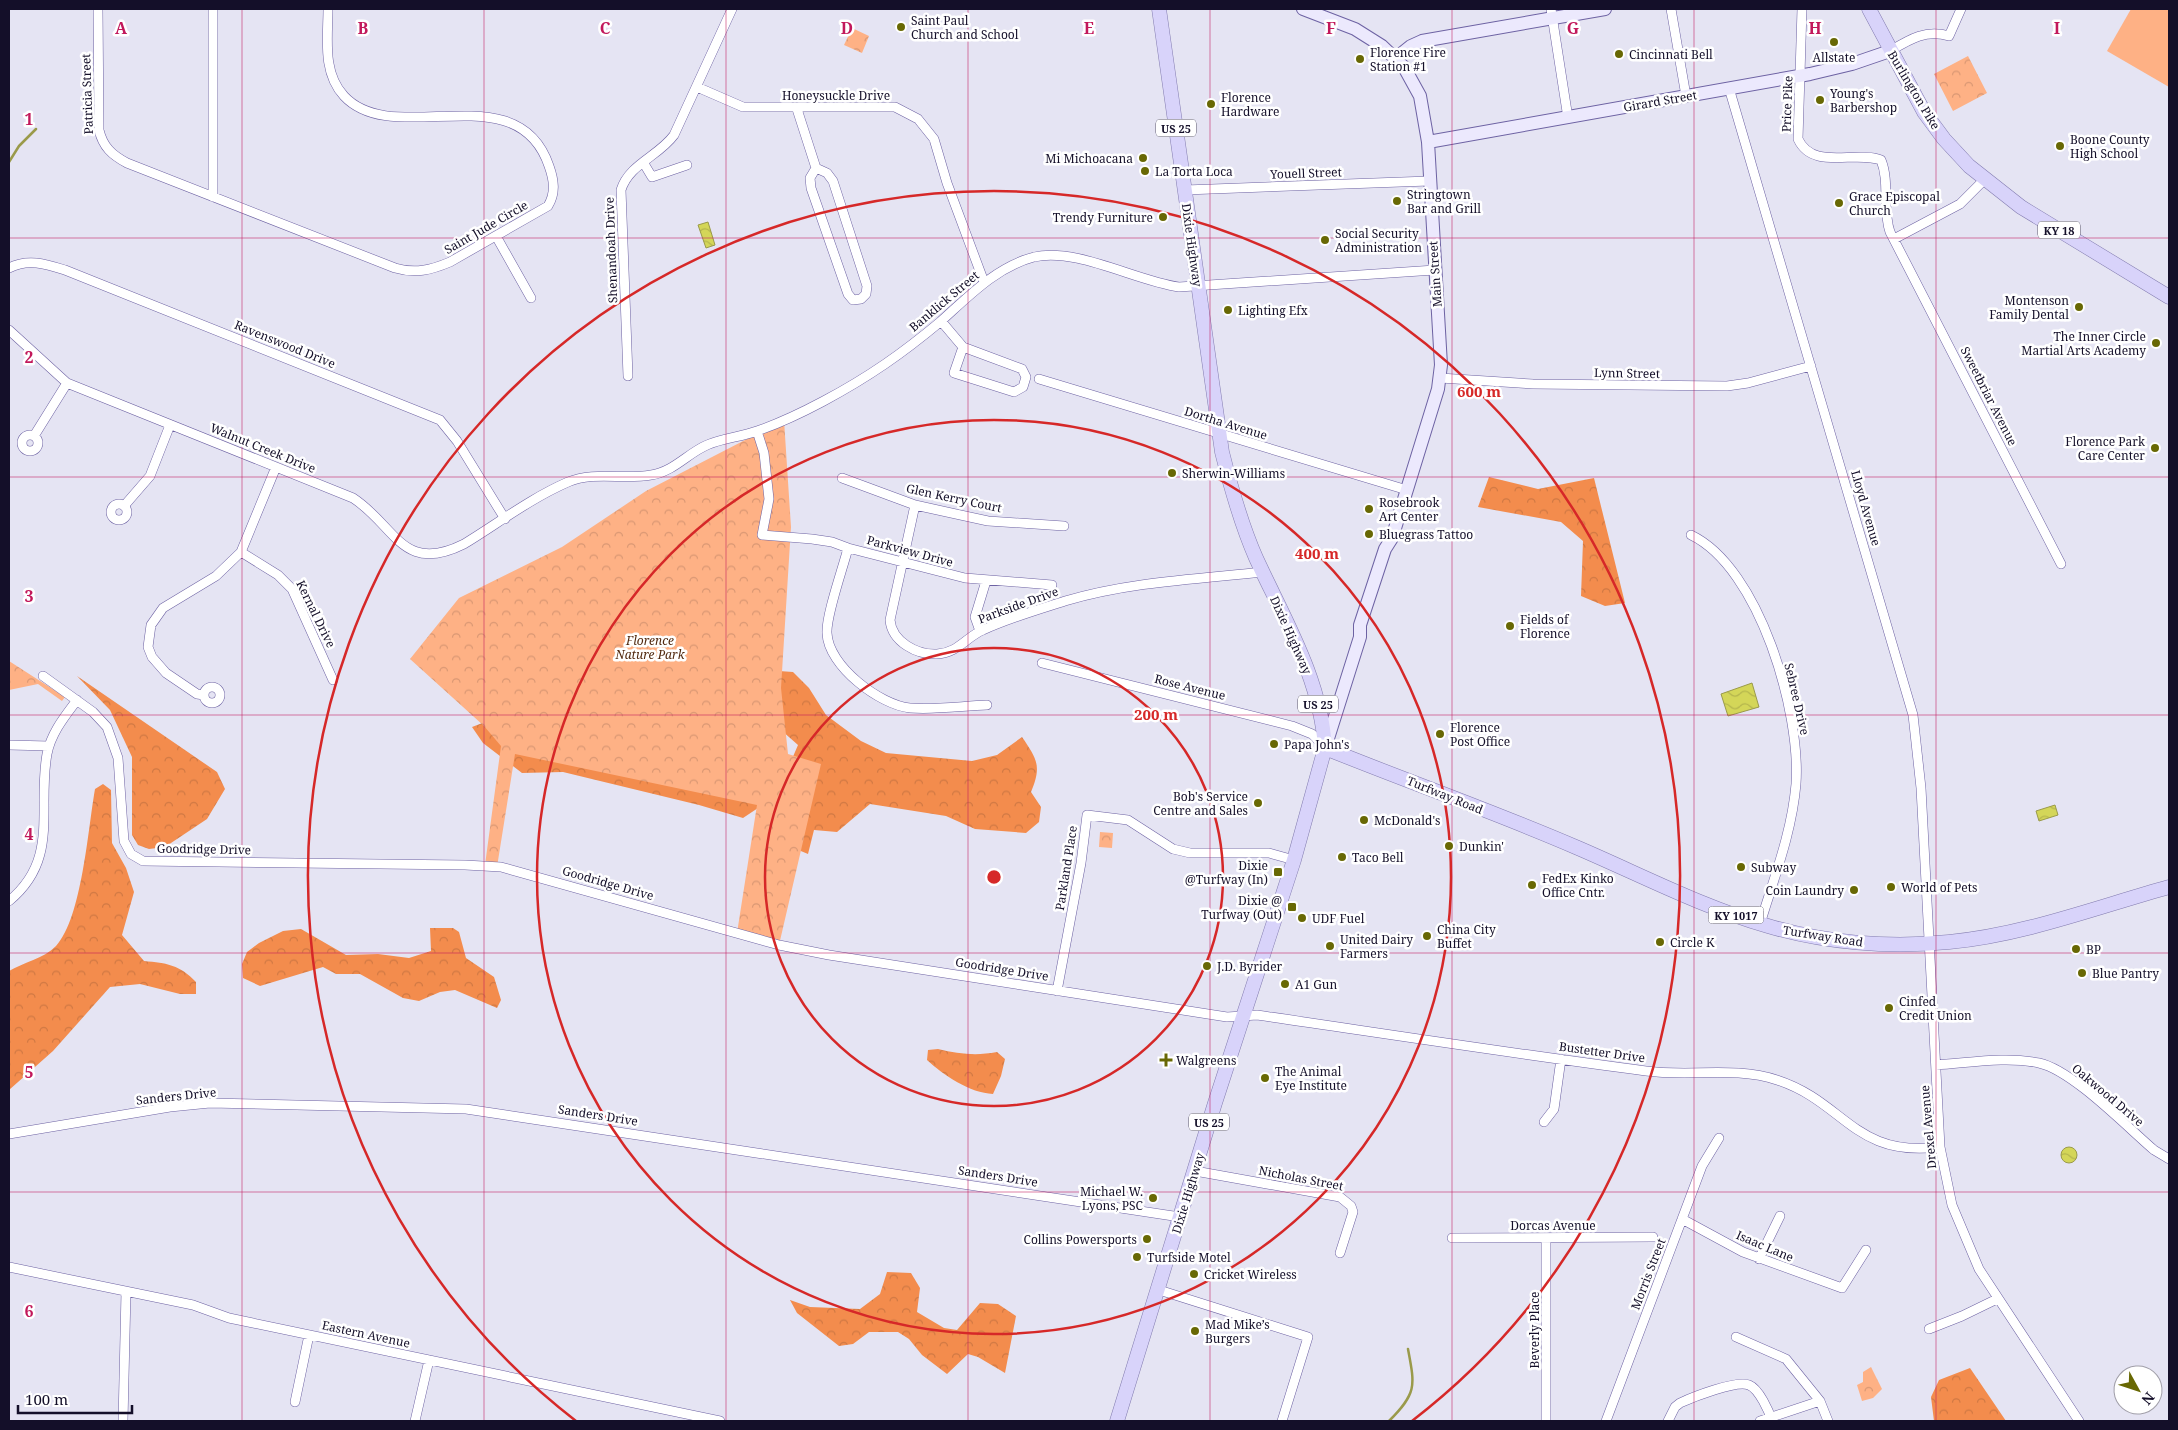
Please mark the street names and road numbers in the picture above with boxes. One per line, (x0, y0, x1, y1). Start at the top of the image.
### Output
street label: Burlington Pike (1884, 47, 1944, 133)
street label: Patricia Street (77, 53, 97, 135)
street label: Price Pike (1778, 75, 1796, 133)
street label: Girard Street (1622, 86, 1698, 116)
street label: Honeysuckle Drive (782, 87, 890, 104)
road number: US 25 (1156, 120, 1196, 136)
street label: Youell Street (1269, 163, 1342, 183)
street label: Saint Jude Circle (441, 196, 531, 258)
street label: Shenandoah Drive (601, 197, 621, 303)
street label: Dixie Highway (1178, 202, 1206, 288)
road number: KY 18 (2038, 222, 2080, 238)
street label: Main Street (1424, 240, 1446, 308)
street label: Banklick Street (905, 267, 983, 335)
street label: Ravenswood Drive (232, 316, 338, 372)
street label: Sweetbriar Avenue (1957, 344, 2021, 448)
street label: Lynn Street (1594, 364, 1660, 382)
street label: Dortha Avenue (1182, 402, 1270, 444)
street label: Walnut Creek Drive (208, 419, 318, 477)
street label: Lloyd Avenue (1847, 468, 1885, 548)
street label: Glen Kerry Court (905, 480, 1003, 516)
street label: Parkview Drive (865, 531, 955, 571)
street label: Kernal Drive (292, 577, 340, 651)
street label: Parkside Drive (975, 583, 1061, 627)
street label: Dixie Highway (1266, 593, 1316, 677)
street label: Sebree Drive (1780, 661, 1814, 737)
street label: Rose Avenue (1153, 670, 1227, 704)
road number: US 25 (1298, 696, 1338, 712)
street label: Turfway Road (1404, 772, 1486, 818)
street label: Parkland Place (1051, 824, 1081, 912)
street label: Goodridge Drive (157, 840, 251, 858)
street label: Goodridge Drive (560, 862, 656, 904)
road number: KY 1017 (1708, 906, 1764, 924)
street label: Turfway Road (1782, 921, 1865, 951)
street label: Goodridge Drive (954, 953, 1050, 985)
street label: Bustetter Drive (1558, 1038, 1646, 1066)
street label: Oakwood Drive (2068, 1060, 2148, 1130)
street label: Sanders Drive (135, 1083, 217, 1109)
street label: Drexel Avenue (1916, 1084, 1940, 1170)
street label: Sanders Drive (557, 1100, 639, 1130)
road number: US 25 (1189, 1114, 1229, 1130)
street label: Dixie Highway (1168, 1150, 1208, 1236)
street label: Sanders Drive (957, 1161, 1039, 1191)
street label: Nicholas Street (1257, 1161, 1345, 1195)
street label: Dorcas Avenue (1510, 1217, 1596, 1234)
street label: Isaac Lane (1734, 1226, 1796, 1266)
street label: Morris Street (1627, 1236, 1669, 1312)
street label: Beverly Place (1526, 1292, 1543, 1368)
street label: Eastern Avenue (320, 1316, 412, 1352)

